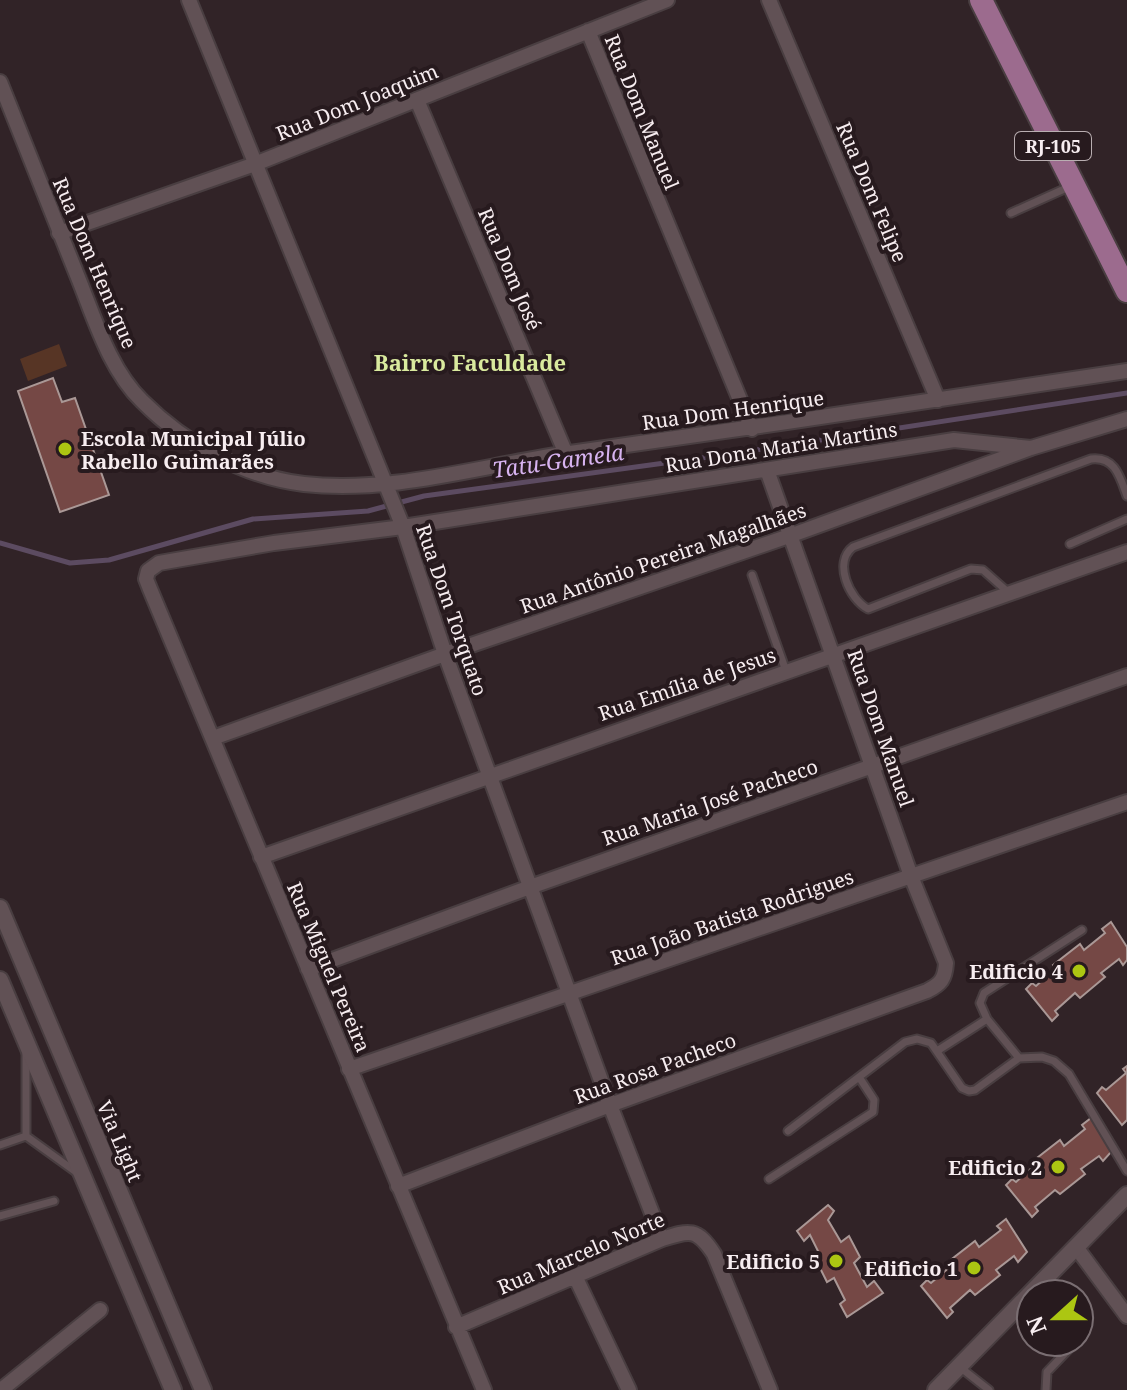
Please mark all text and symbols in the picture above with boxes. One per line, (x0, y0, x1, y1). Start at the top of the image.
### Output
street label: Rua Dom Manuel (599, 30, 685, 194)
street label: Rua Dom Joaquim (272, 57, 442, 147)
street label: Rua Dom Felipe (830, 118, 914, 266)
road number: RJ-105 (1015, 132, 1091, 160)
street label: Rua Dom Henrique (47, 173, 143, 353)
street label: Rua Dom José (472, 203, 548, 335)
district label: Bairro Faculdade (374, 347, 566, 377)
street label: Rua Dom Henrique (640, 384, 826, 436)
street label: Rua Dona Maria Martins (663, 415, 899, 479)
place label: Escola Municipal Júlio Rabello Guimarães (81, 425, 306, 475)
water label: Tatu-Gamela (491, 436, 626, 484)
marker: Escola Municipal Júlio Rabello Guimarães (56, 440, 74, 458)
street label: Rua Antônio Pereira Magalhães (516, 496, 810, 620)
street label: Rua Dom Torquato (410, 521, 494, 699)
street label: Rua Emília de Jesus (595, 641, 779, 727)
street label: Rua Dom Manuel (841, 646, 921, 810)
street label: Rua Maria José Pacheco (599, 752, 821, 852)
street label: Rua João Batista Rodrigues (607, 863, 857, 971)
street label: Rua Miguel Pereira (281, 878, 377, 1056)
place label: Edificio 4 (969, 958, 1063, 985)
marker: Edificio 4 (1070, 962, 1088, 980)
street label: Rua Rosa Pacheco (570, 1026, 740, 1110)
street label: Via Light (91, 1096, 149, 1186)
place label: Edificio 2 (948, 1154, 1042, 1181)
marker: Edificio 2 (1049, 1158, 1067, 1176)
street label: Rua Marcelo Norte (493, 1206, 669, 1300)
place label: Edificio 5 (726, 1248, 820, 1275)
marker: Edificio 5 (827, 1252, 845, 1270)
place label: Edificio 1 (864, 1255, 958, 1282)
marker: Edificio 1 (965, 1259, 983, 1277)
north arrow (1015, 1278, 1095, 1358)
text: N (1018, 1312, 1053, 1339)

